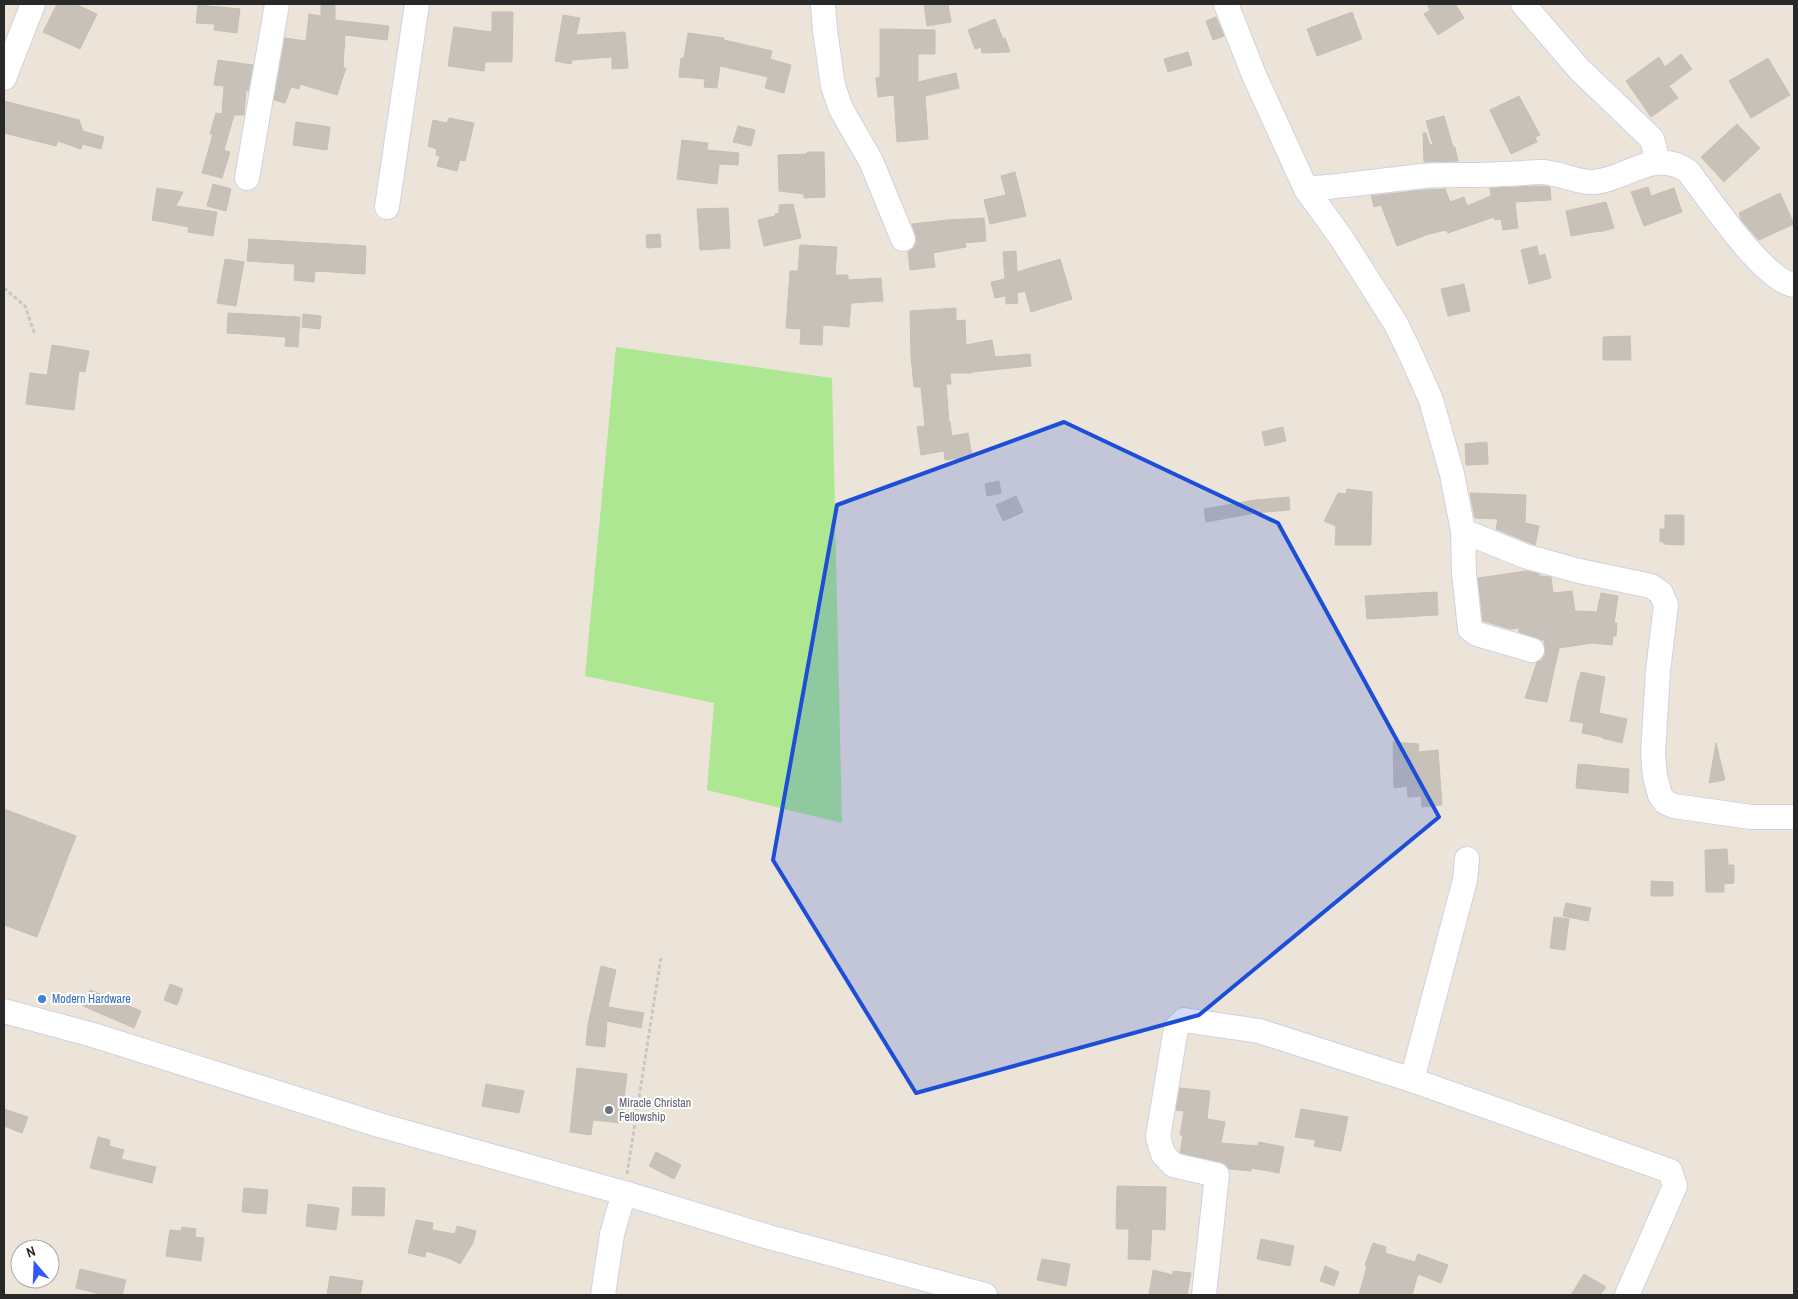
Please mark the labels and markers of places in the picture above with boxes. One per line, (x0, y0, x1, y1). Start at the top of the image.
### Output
place label: Modern Hardware (52, 991, 131, 1007)
marker: Modern Hardware (36, 993, 48, 1005)
place label: Miracle Christan Fellowship (619, 1095, 691, 1125)
marker: Miracle Christan Fellowship (603, 1104, 615, 1116)

